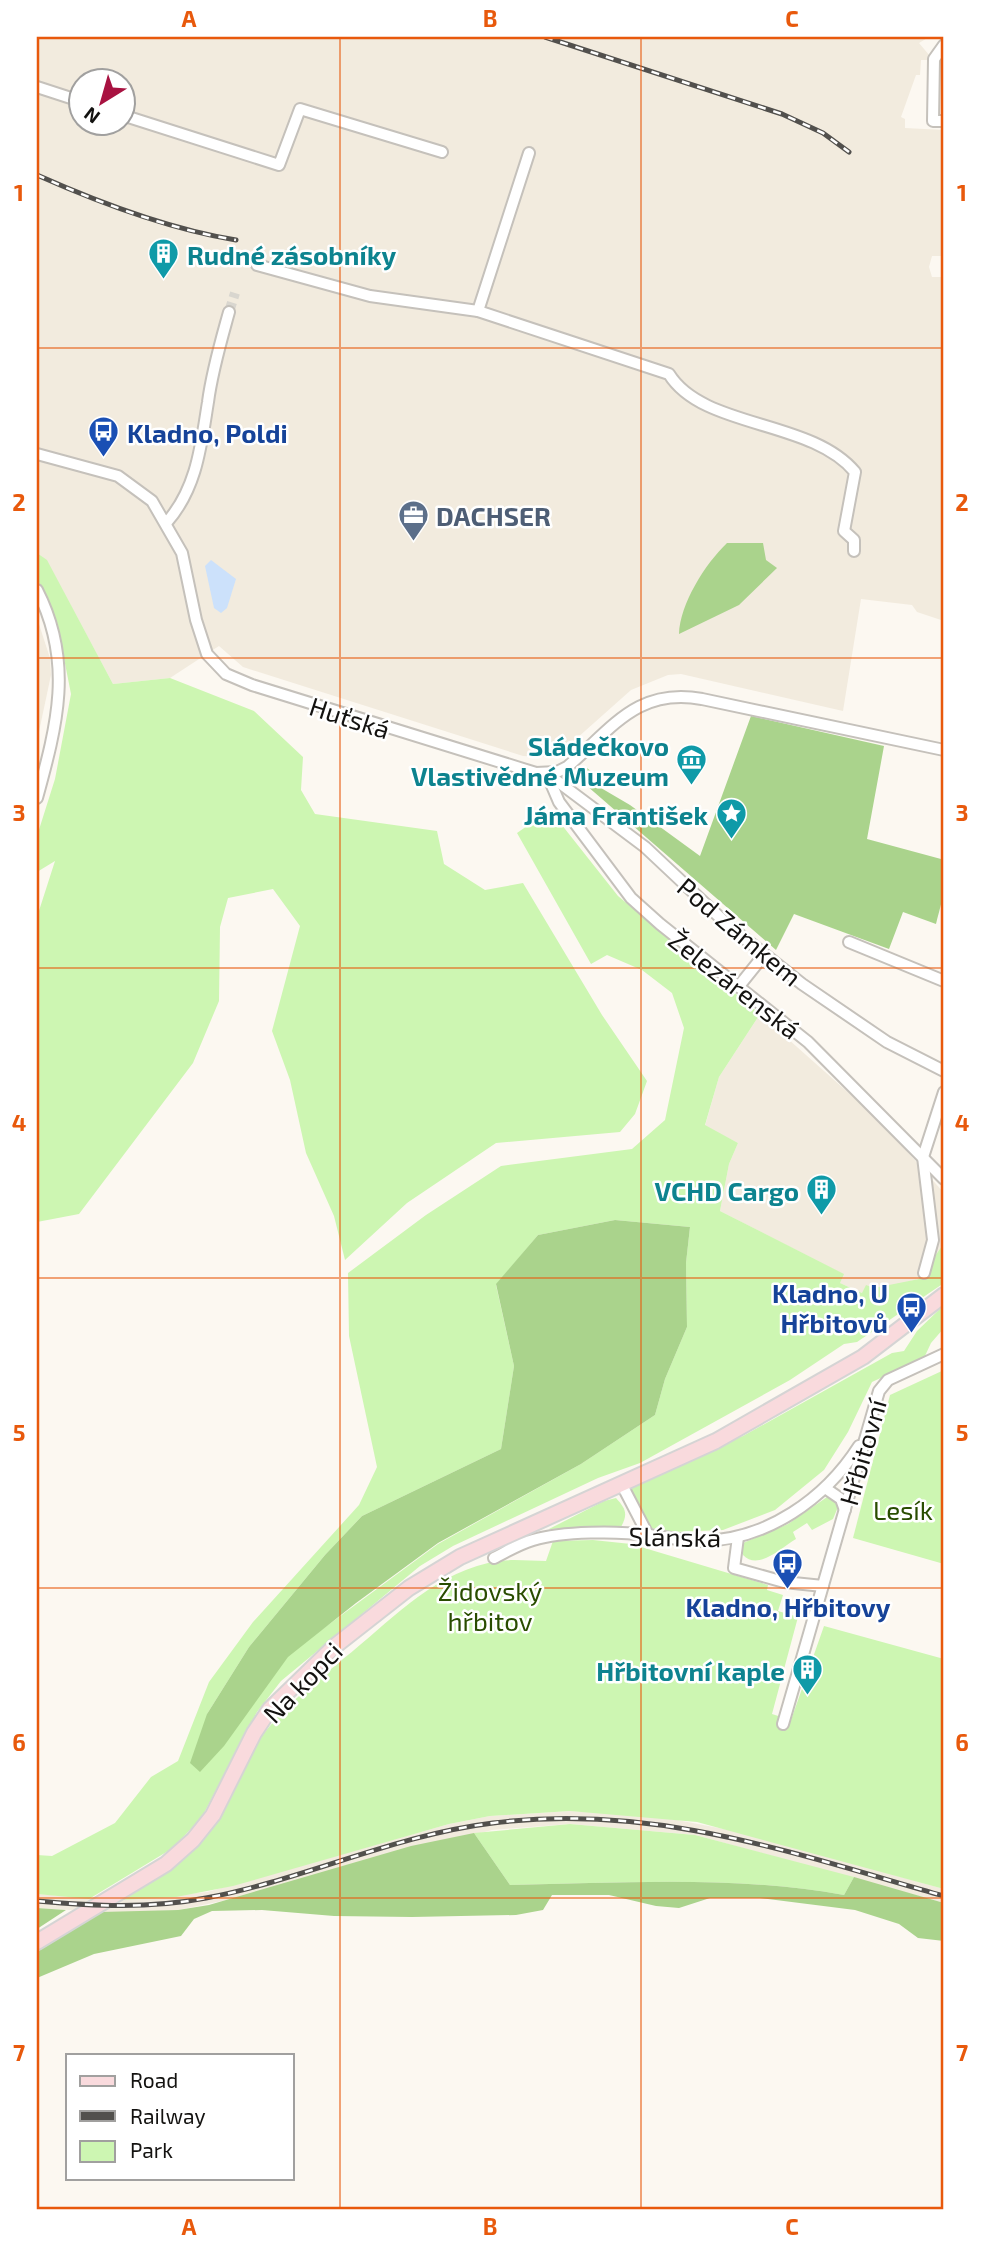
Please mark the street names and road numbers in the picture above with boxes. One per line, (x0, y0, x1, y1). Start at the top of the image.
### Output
street label: Huťská (306, 689, 394, 745)
street label: Pod Zámkem (672, 870, 808, 992)
street label: Železárenská (663, 923, 807, 1045)
street label: Hřbitovní (832, 1394, 892, 1509)
street label: Slánská (629, 1520, 721, 1552)
street label: Na kopci (256, 1635, 348, 1729)

